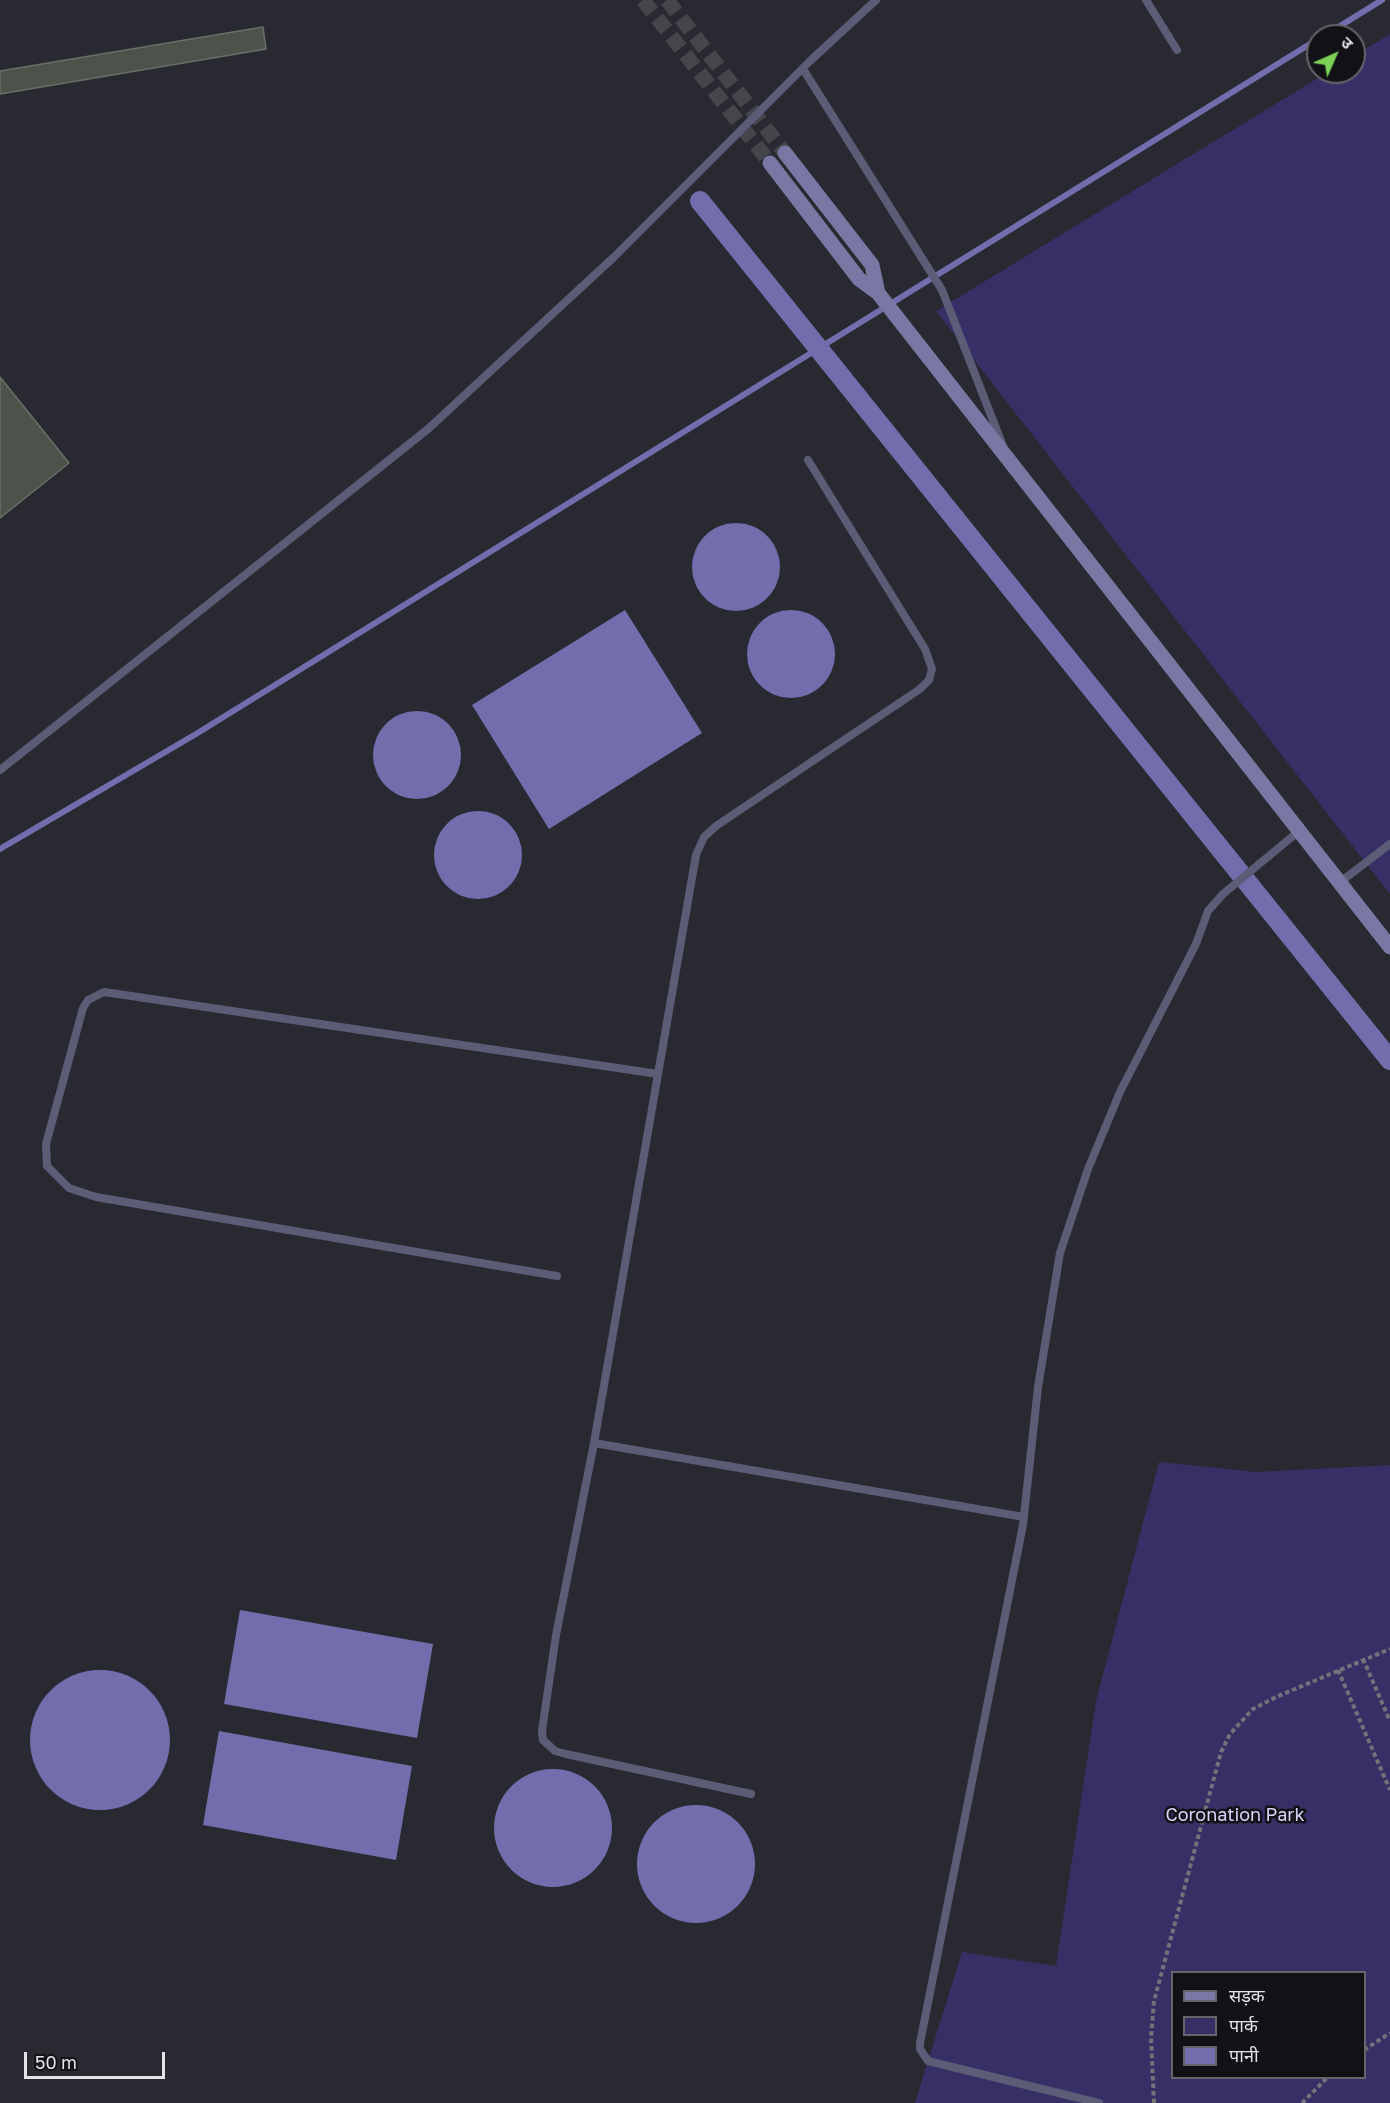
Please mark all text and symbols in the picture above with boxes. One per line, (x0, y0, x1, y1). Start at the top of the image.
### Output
north arrow (1306, 24, 1366, 84)
text: उ (1337, 32, 1358, 53)
park label: Coronation Park (1165, 1804, 1305, 1826)
legend (1171, 1971, 1366, 2079)
text: सड़क (1229, 1984, 1265, 2006)
text: पार्क (1229, 2014, 1258, 2036)
scale bar (27, 2040, 168, 2078)
text: पानी (1229, 2044, 1259, 2066)
text: 50 m (35, 2051, 77, 2073)

